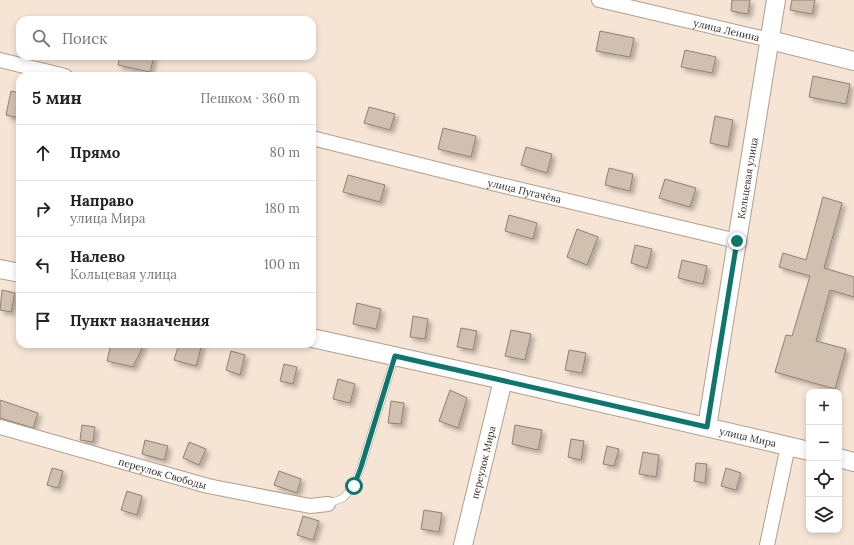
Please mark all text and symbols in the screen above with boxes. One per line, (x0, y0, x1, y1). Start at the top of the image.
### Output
search box (16, 16, 316, 60)
street label: улица Ленина (692, 16, 761, 44)
icon: search (30, 27, 52, 49)
text: Поиск (62, 29, 107, 48)
text: 5 мин (32, 87, 82, 109)
text: Пешком · 360 m (201, 90, 300, 107)
street label: Кольцевая улица (735, 137, 761, 220)
icon: ahead (32, 142, 54, 164)
text: Прямо (70, 143, 120, 162)
text: 80 m (270, 144, 300, 161)
street label: улица Пугачёва (486, 176, 563, 206)
text: Направо (70, 191, 134, 210)
icon: right (32, 198, 54, 220)
text: 180 m (265, 200, 300, 217)
text: улица Мира (70, 210, 145, 227)
route end (728, 232, 746, 250)
text: Налево (70, 247, 125, 266)
icon: left (32, 254, 54, 276)
text: 100 m (264, 256, 300, 273)
text: Кольцевая улица (70, 266, 177, 283)
icon: arrive (32, 310, 54, 332)
text: Пункт назначения (70, 311, 210, 330)
map controls (806, 389, 842, 533)
button: + (806, 389, 842, 425)
street label: улица Мира (718, 424, 778, 450)
street label: переулок Мира (468, 425, 499, 500)
button: − (806, 425, 842, 461)
street label: переулок Свободы (117, 455, 208, 492)
button: locate (806, 461, 842, 497)
route start (345, 477, 363, 495)
button: layers (806, 497, 842, 533)

